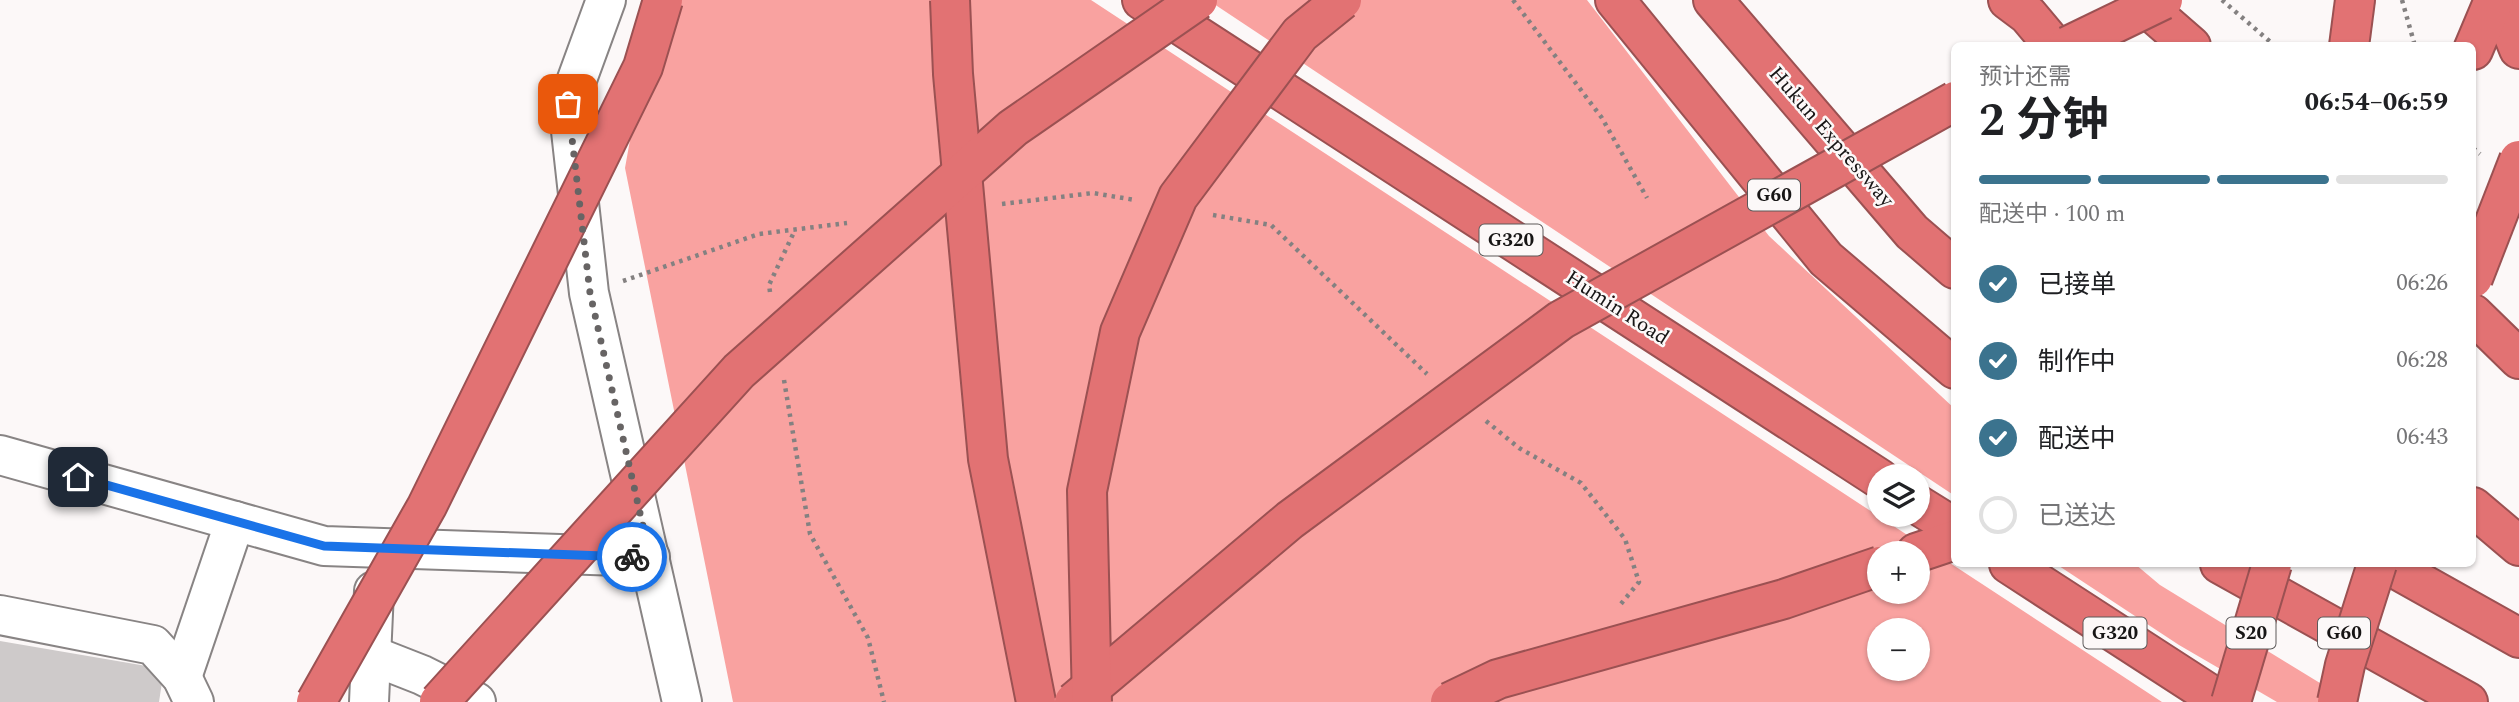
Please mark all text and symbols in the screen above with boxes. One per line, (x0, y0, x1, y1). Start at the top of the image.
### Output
street label: Hukun Expressway (1761, 59, 1902, 215)
text: 预计还需 (1979, 60, 2071, 95)
pin (538, 74, 598, 134)
text: 06:54–06:59 (2304, 82, 2448, 122)
icon: bag (549, 85, 587, 123)
text: 2 分钟 (1979, 86, 2108, 156)
road number: G60 (1748, 180, 1800, 210)
text: 配送中 · 100 m (1979, 197, 2125, 232)
road number: G320 (1480, 224, 1542, 256)
street label: Humin Road (1559, 262, 1675, 354)
icon: check (1979, 265, 2017, 303)
text: 已接单 (2038, 265, 2116, 305)
text: 06:26 (2396, 266, 2448, 301)
icon: check (1979, 342, 2017, 380)
text: 制作中 (2038, 342, 2116, 382)
text: 06:28 (2396, 343, 2448, 378)
icon: check (1979, 419, 2017, 457)
text: 配送中 (2038, 419, 2116, 459)
text: 06:43 (2396, 420, 2448, 455)
pin (48, 447, 108, 507)
icon: home (59, 458, 97, 496)
map controls (1867, 464, 1930, 681)
button: layers (1867, 464, 1930, 527)
text: 已送达 (2038, 496, 2116, 536)
courier (597, 522, 667, 592)
icon: bike (613, 538, 651, 576)
button: + (1867, 541, 1930, 604)
button: − (1867, 618, 1930, 681)
road number: G320 (2084, 618, 2146, 648)
road number: S20 (2226, 618, 2276, 648)
road number: G60 (2318, 618, 2370, 648)

